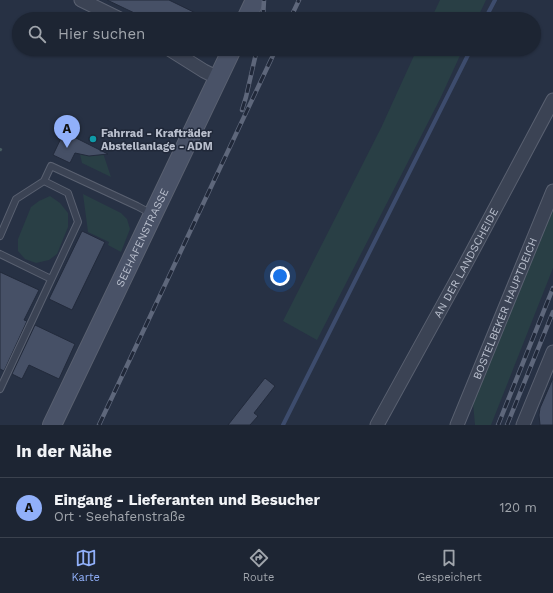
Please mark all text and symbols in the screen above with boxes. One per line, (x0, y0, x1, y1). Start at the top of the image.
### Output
search box (12, 12, 541, 56)
icon: search (26, 23, 48, 45)
text: Hier suchen (58, 25, 145, 43)
pin: A (54, 115, 80, 148)
place label: Fahrrad - Krafträder Abstellanlage - ADM (101, 127, 213, 153)
marker: Fahrrad - Krafträder Abstellanlage - ADM (88, 134, 98, 144)
street label: SEEHAFENSTRASSE (113, 186, 171, 289)
street label: AN DER LANDSCHEIDE (431, 206, 501, 320)
street label: BOSTELBEKER HAUPTDEICH (470, 236, 540, 381)
your location (270, 266, 290, 286)
text: In der Nähe (16, 441, 112, 461)
text: Eingang - Lieferanten und Besucher (54, 491, 320, 509)
text: A (25, 500, 33, 515)
text: 120 m (499, 500, 537, 515)
text: Ort · Seehafenstraße (54, 509, 185, 524)
tab: Karte (71, 547, 100, 584)
tab: Route (243, 547, 274, 584)
tab: Gespeichert (417, 547, 482, 584)

